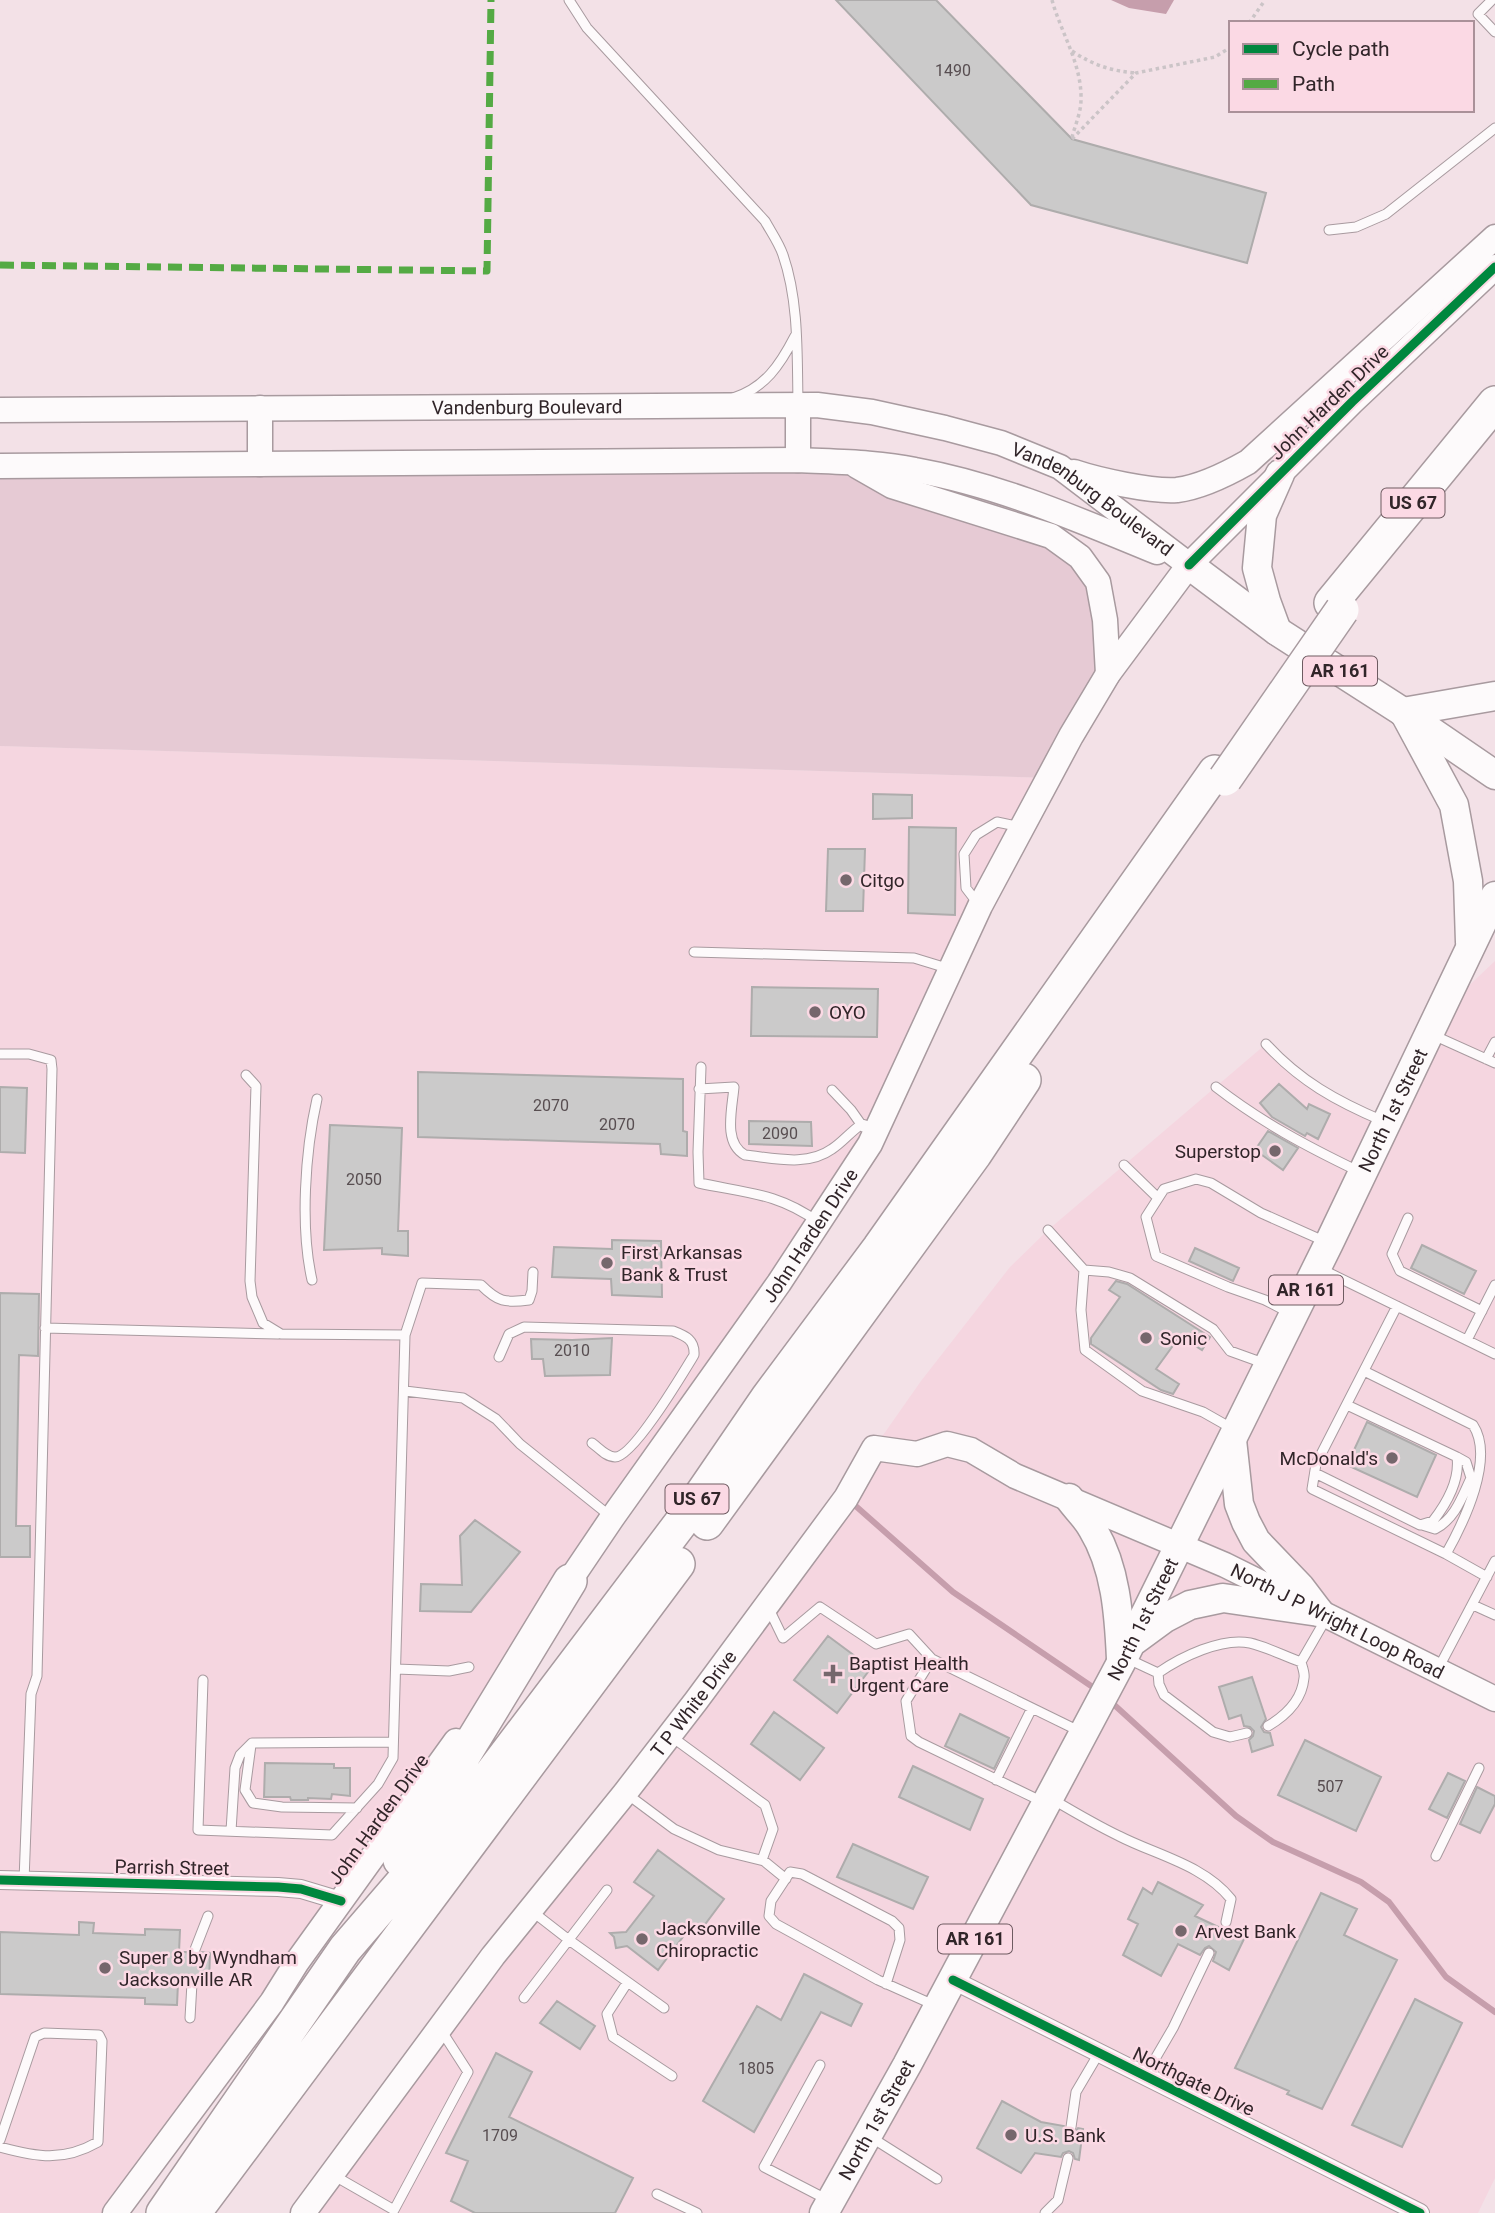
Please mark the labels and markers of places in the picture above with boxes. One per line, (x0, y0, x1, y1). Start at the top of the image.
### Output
place label: Citgo (860, 869, 905, 892)
marker: Citgo (838, 872, 854, 888)
place label: OYO (829, 1001, 866, 1024)
marker: OYO (807, 1004, 823, 1020)
place label: Superstop (1175, 1140, 1261, 1163)
marker: Superstop (1267, 1143, 1283, 1159)
place label: First Arkansas Bank & Trust (621, 1241, 743, 1286)
marker: First Arkansas Bank & Trust (599, 1255, 615, 1271)
place label: Sonic (1160, 1327, 1207, 1350)
marker: Sonic (1138, 1330, 1154, 1346)
place label: McDonald's (1280, 1447, 1378, 1470)
marker: McDonald's (1384, 1450, 1400, 1466)
place label: Baptist Health Urgent Care (849, 1652, 969, 1697)
marker: Baptist Health Urgent Care (823, 1664, 843, 1684)
place label: Jacksonville Chiropractic (656, 1917, 761, 1962)
place label: Arvest Bank (1195, 1920, 1297, 1943)
marker: Arvest Bank (1173, 1923, 1189, 1939)
marker: Jacksonville Chiropractic (634, 1931, 650, 1947)
place label: Super 8 by Wyndham Jacksonville AR (119, 1946, 297, 1991)
marker: Super 8 by Wyndham Jacksonville AR (97, 1960, 113, 1976)
place label: U.S. Bank (1025, 2124, 1106, 2147)
marker: U.S. Bank (1003, 2127, 1019, 2143)

